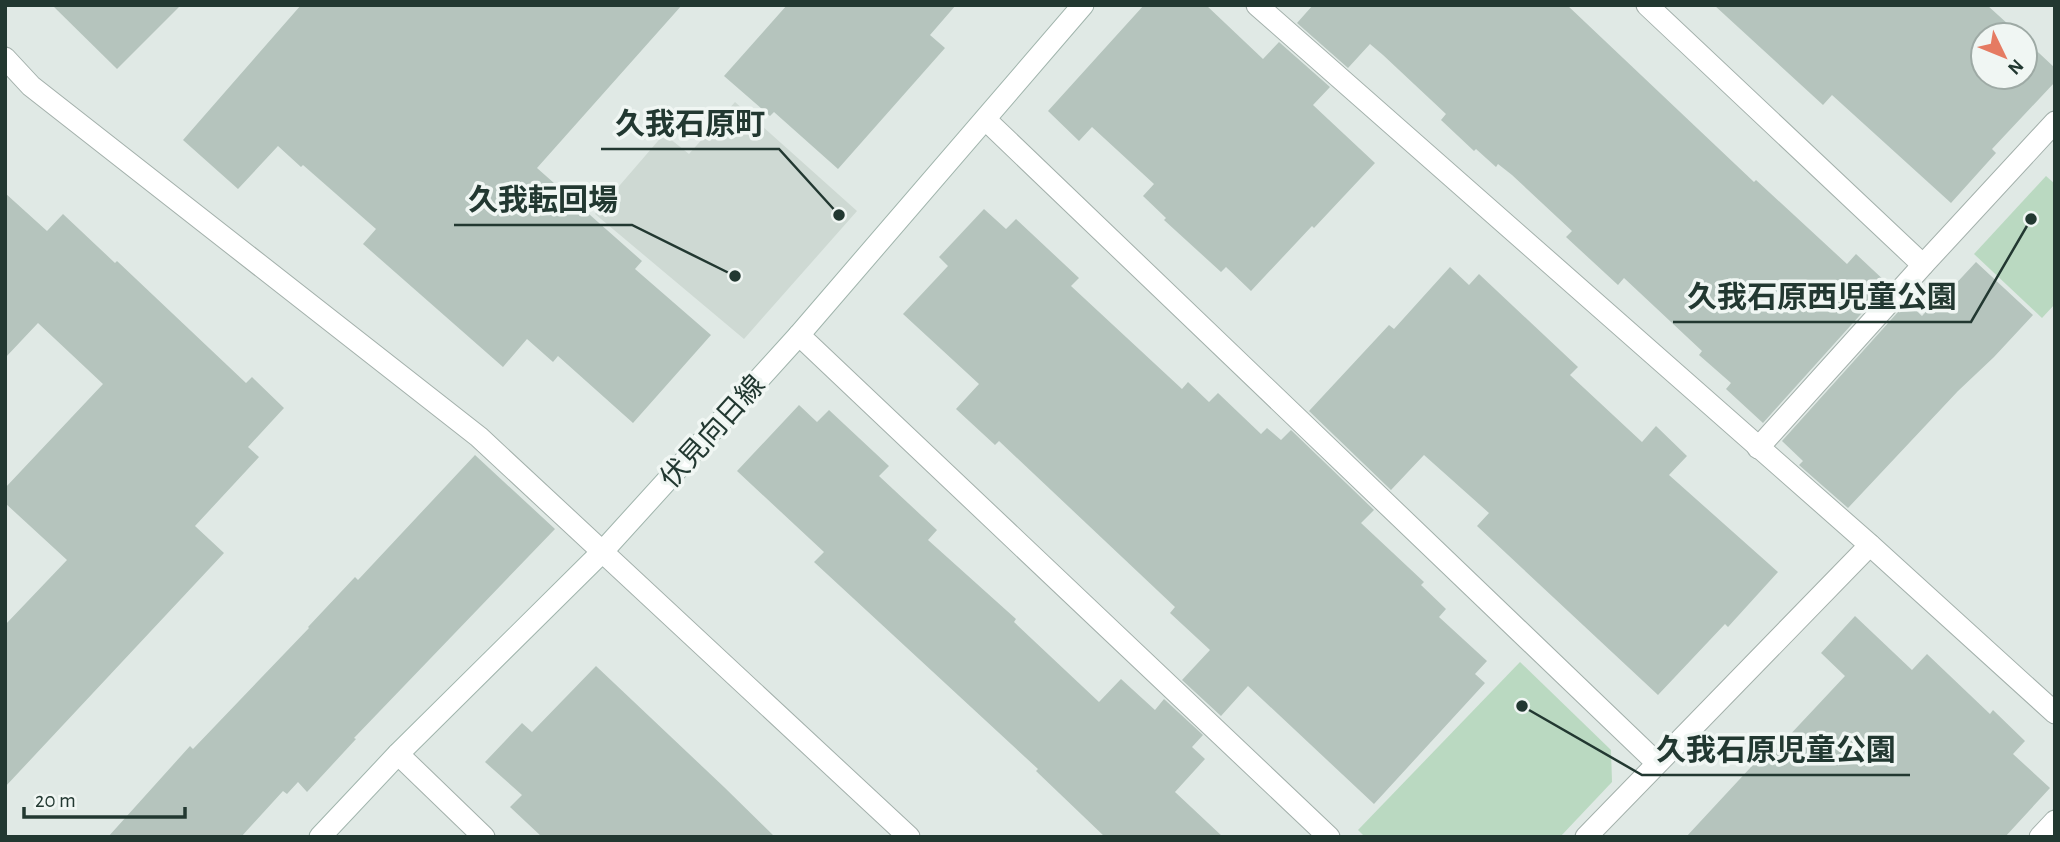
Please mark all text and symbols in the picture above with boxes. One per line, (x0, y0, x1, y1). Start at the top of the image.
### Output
north arrow (1969, 21, 2039, 91)
text: N (2004, 55, 2027, 78)
callout: 久我石原町 (601, 98, 779, 149)
text: 久我石原町 (615, 108, 765, 140)
callout: 久我転回場 (454, 174, 632, 225)
text: 久我転回場 (468, 184, 618, 216)
callout: 久我石原西児童公園 (1673, 271, 1971, 322)
text: 久我石原西児童公園 (1687, 281, 1957, 313)
street label: 伏見向日線 (655, 370, 771, 494)
callout: 久我石原児童公園 (1642, 724, 1910, 775)
text: 久我石原児童公園 (1656, 734, 1896, 766)
scale bar (24, 776, 186, 820)
text: 20 m (35, 790, 76, 811)

